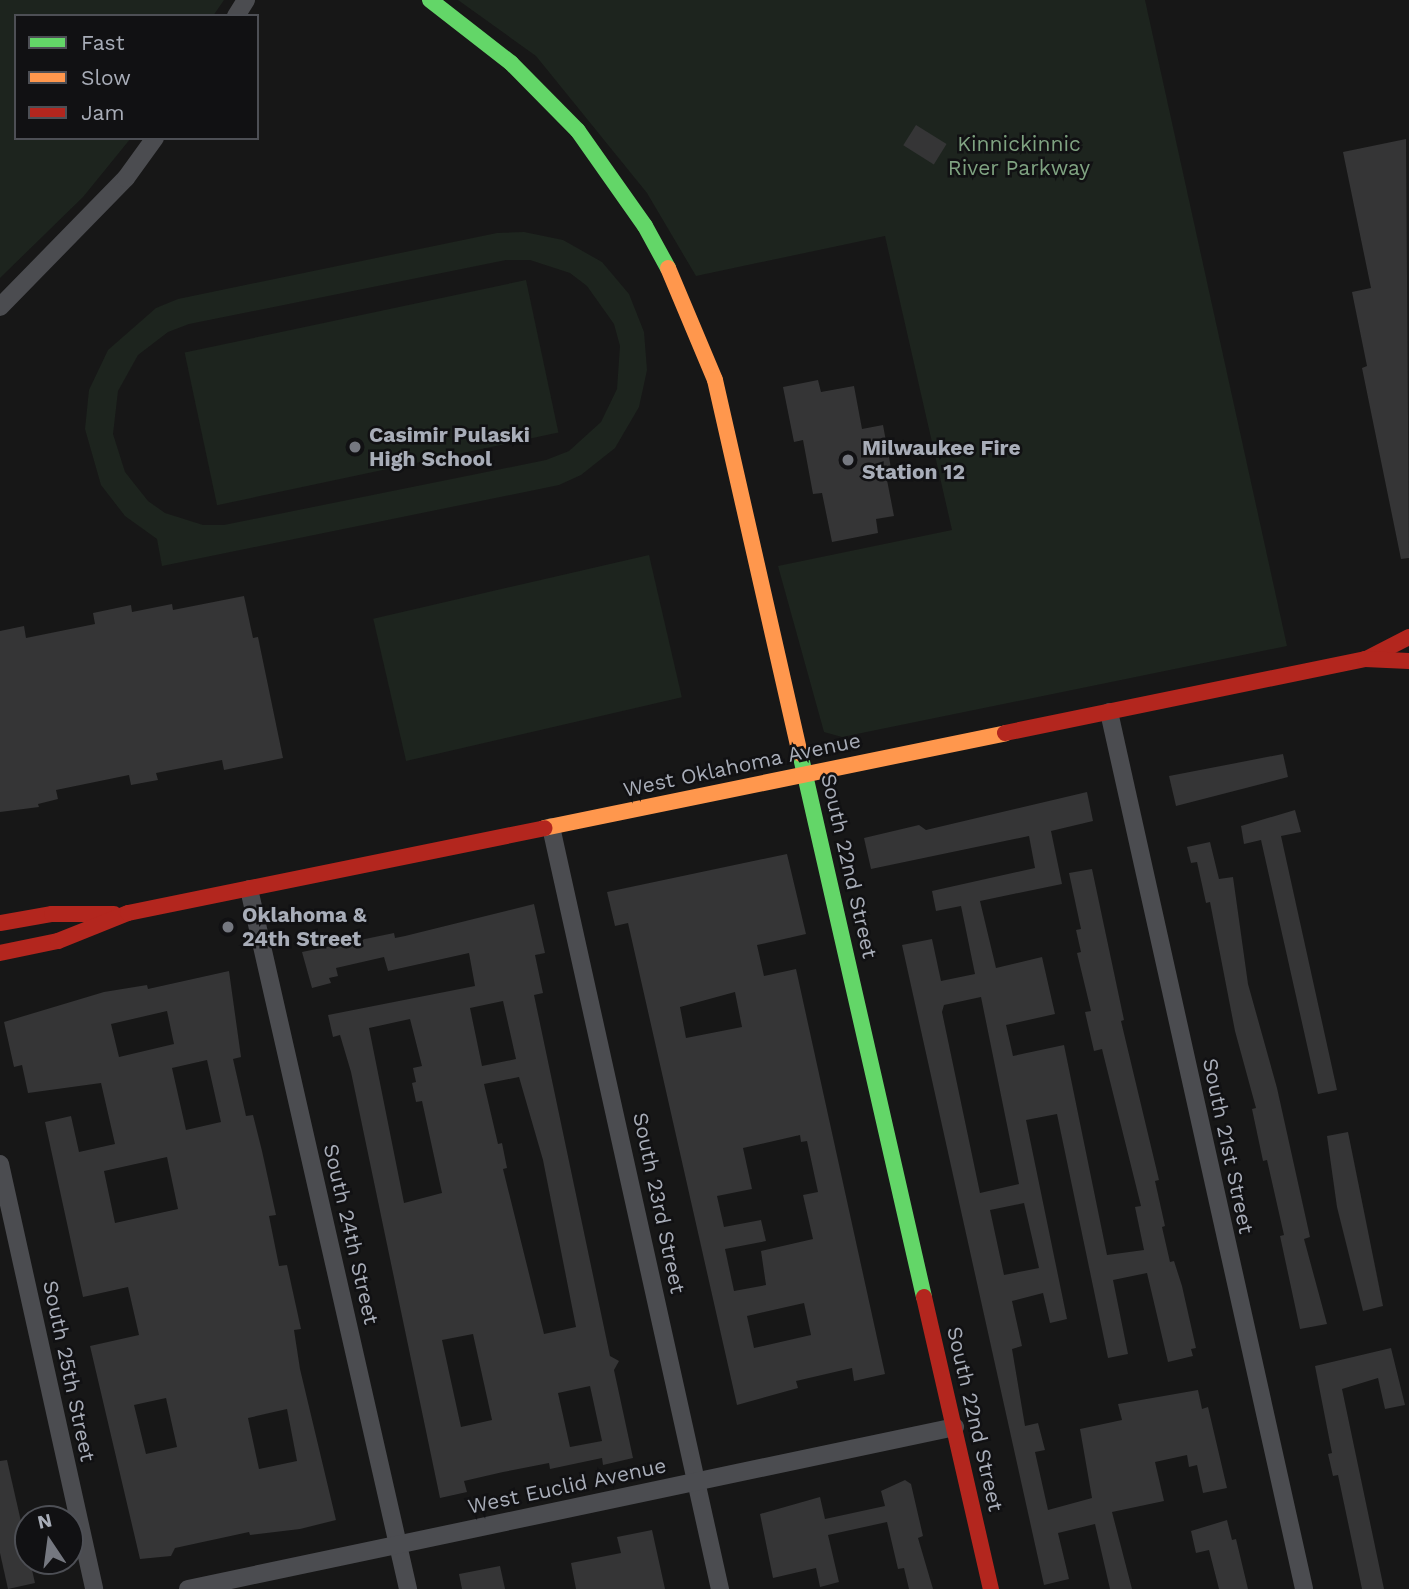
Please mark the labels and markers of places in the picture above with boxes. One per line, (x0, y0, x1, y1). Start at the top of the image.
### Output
place label: Casimir Pulaski High School (369, 422, 530, 472)
place label: Milwaukee Fire Station 12 (862, 435, 1021, 485)
marker: Casimir Pulaski High School (347, 439, 363, 455)
marker: Milwaukee Fire Station 12 (840, 452, 856, 468)
place label: Oklahoma & 24th Street (242, 902, 367, 952)
marker: Oklahoma & 24th Street (220, 919, 236, 935)

